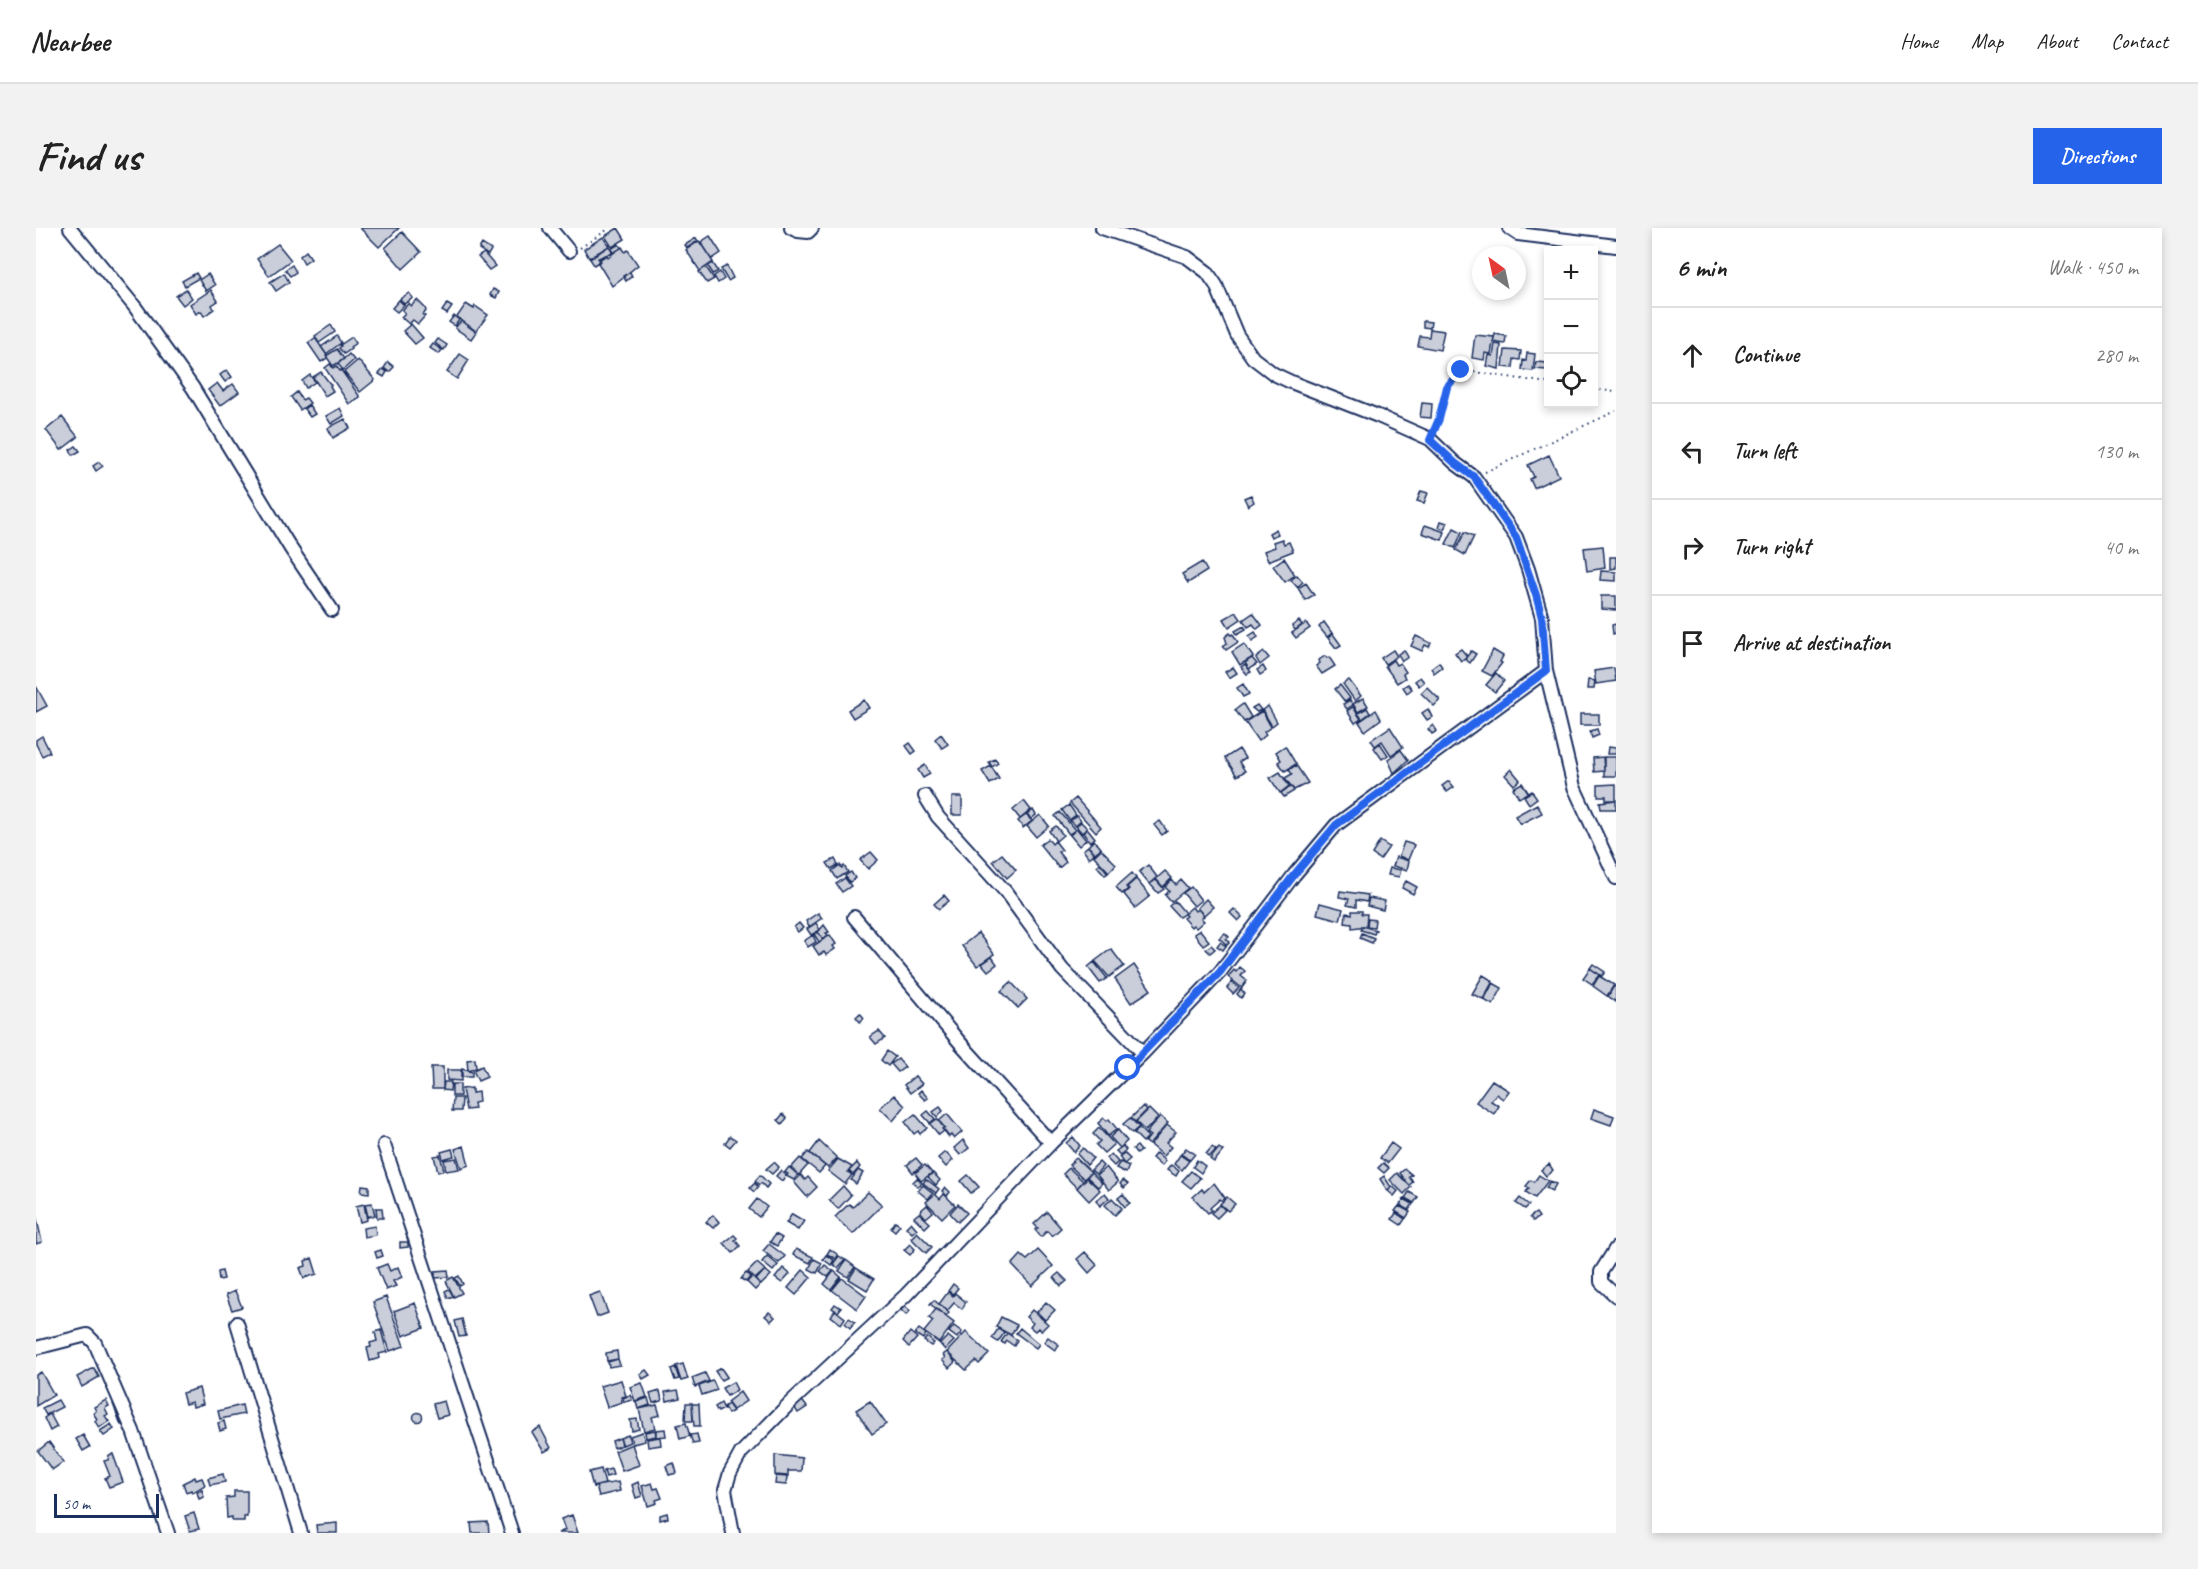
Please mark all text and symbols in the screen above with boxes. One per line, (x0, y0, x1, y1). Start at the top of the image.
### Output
text: Nearbee (30, 24, 110, 59)
text: Home (1900, 28, 1938, 54)
text: Map (1971, 28, 2003, 54)
text: About (2036, 28, 2078, 54)
text: Contact (2111, 28, 2168, 54)
button: Directions (2033, 128, 2162, 184)
text: Find us (36, 130, 141, 183)
north arrow (1472, 246, 1526, 300)
map controls (1544, 246, 1598, 408)
button: + (1544, 246, 1598, 300)
text: 6 min (1676, 251, 1726, 284)
text: Walk · 450 m (2048, 255, 2138, 280)
button: − (1544, 300, 1598, 354)
icon: ahead (1676, 339, 1709, 372)
text: Continue (1733, 341, 1799, 369)
text: 280 m (2095, 343, 2138, 368)
button: locate (1544, 354, 1598, 408)
route end (1447, 356, 1473, 382)
icon: left (1676, 435, 1709, 468)
text: Turn left (1733, 437, 1797, 465)
text: 130 m (2095, 439, 2138, 464)
icon: right (1676, 531, 1709, 564)
text: Turn right (1733, 533, 1810, 561)
text: 40 m (2104, 535, 2138, 560)
icon: arrive (1676, 627, 1709, 660)
text: Arrive at destination (1733, 629, 1890, 657)
route start (1114, 1054, 1140, 1080)
scale bar (54, 1491, 159, 1518)
text: 50 m (63, 1494, 90, 1514)

